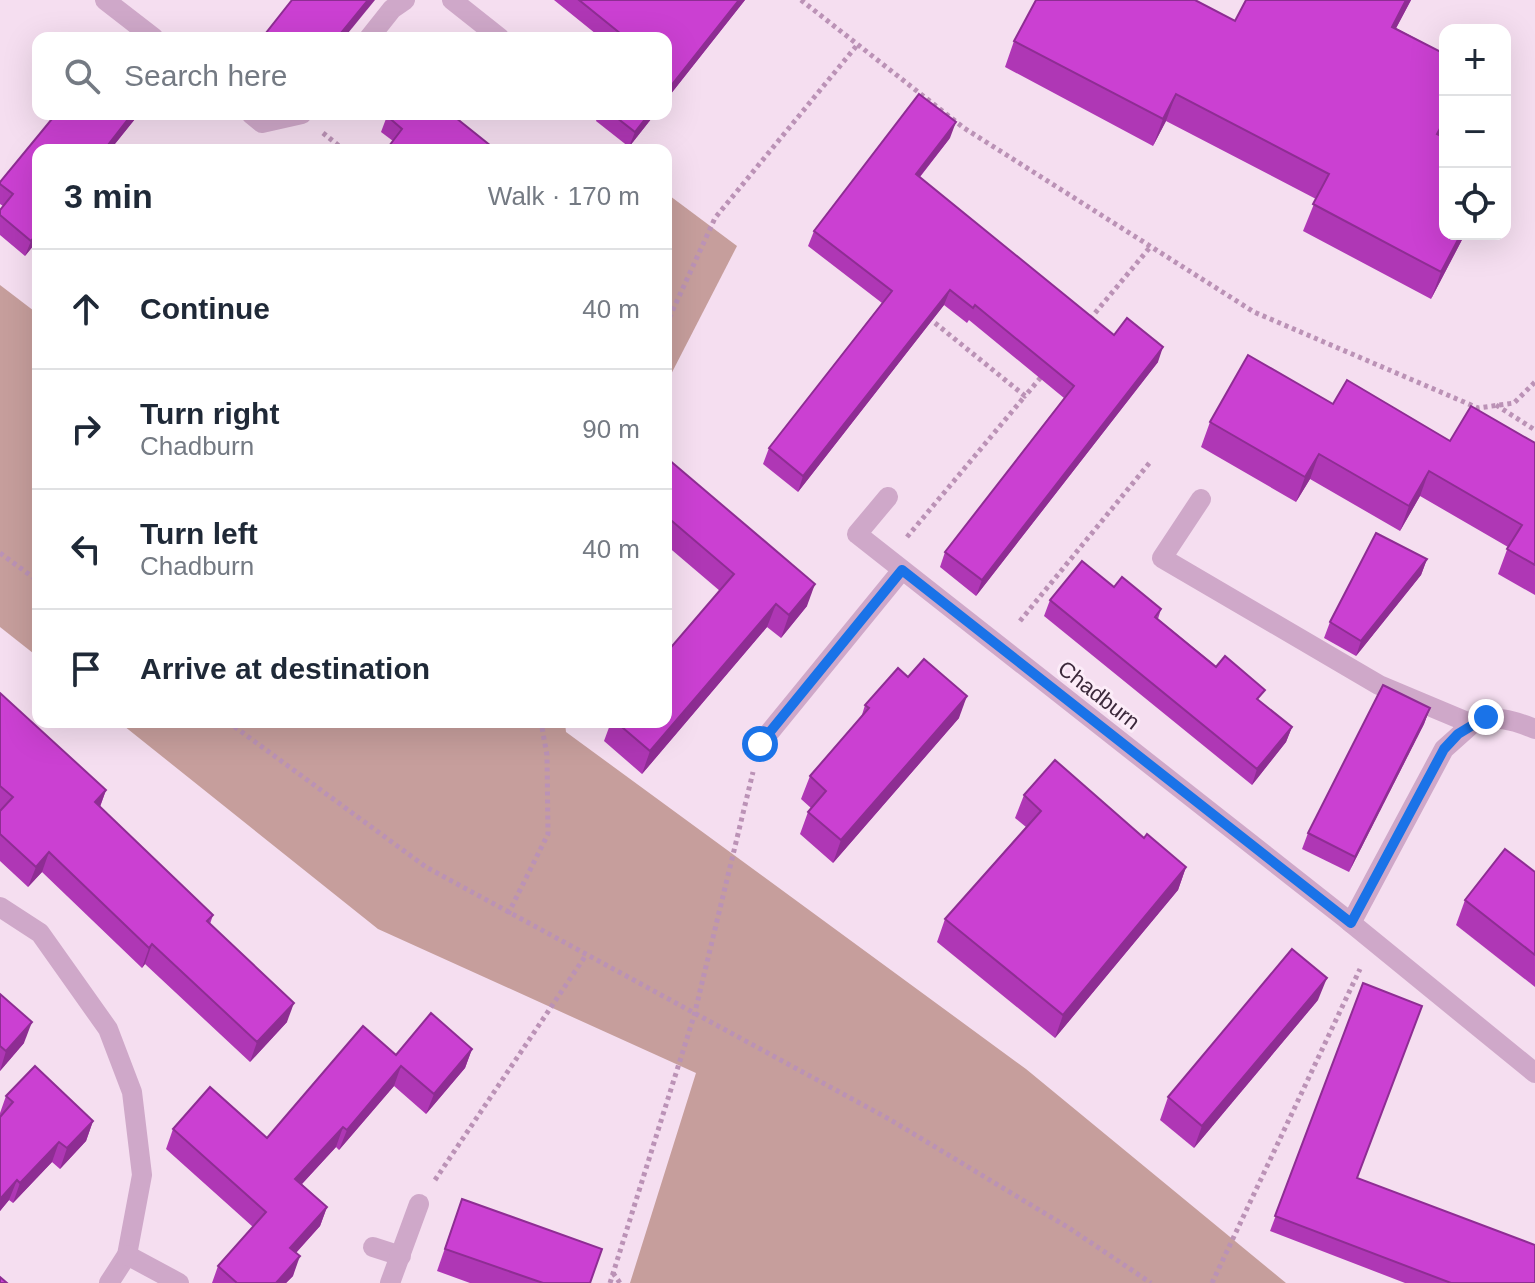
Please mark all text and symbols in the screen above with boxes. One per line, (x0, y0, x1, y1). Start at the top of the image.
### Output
map controls (1439, 24, 1511, 240)
button: + (1439, 24, 1511, 96)
search box (32, 32, 672, 120)
icon: search (60, 54, 104, 98)
text: Search here (124, 59, 287, 92)
button: − (1439, 96, 1511, 168)
button: locate (1439, 168, 1511, 240)
text: 3 min (64, 177, 153, 215)
text: Walk · 170 m (488, 181, 640, 211)
icon: ahead (64, 287, 108, 331)
text: Continue (140, 292, 270, 325)
text: 40 m (582, 294, 640, 324)
text: Turn right (140, 397, 279, 430)
icon: right (64, 407, 108, 451)
text: 90 m (582, 414, 640, 444)
text: Chadburn (140, 431, 254, 461)
text: Turn left (140, 517, 258, 550)
icon: left (64, 527, 108, 571)
text: 40 m (582, 534, 640, 564)
text: Chadburn (140, 551, 254, 581)
icon: arrive (64, 647, 108, 691)
text: Arrive at destination (140, 652, 430, 685)
street label: Chadburn (1053, 655, 1145, 735)
route end (1468, 699, 1504, 735)
route start (742, 726, 778, 762)

